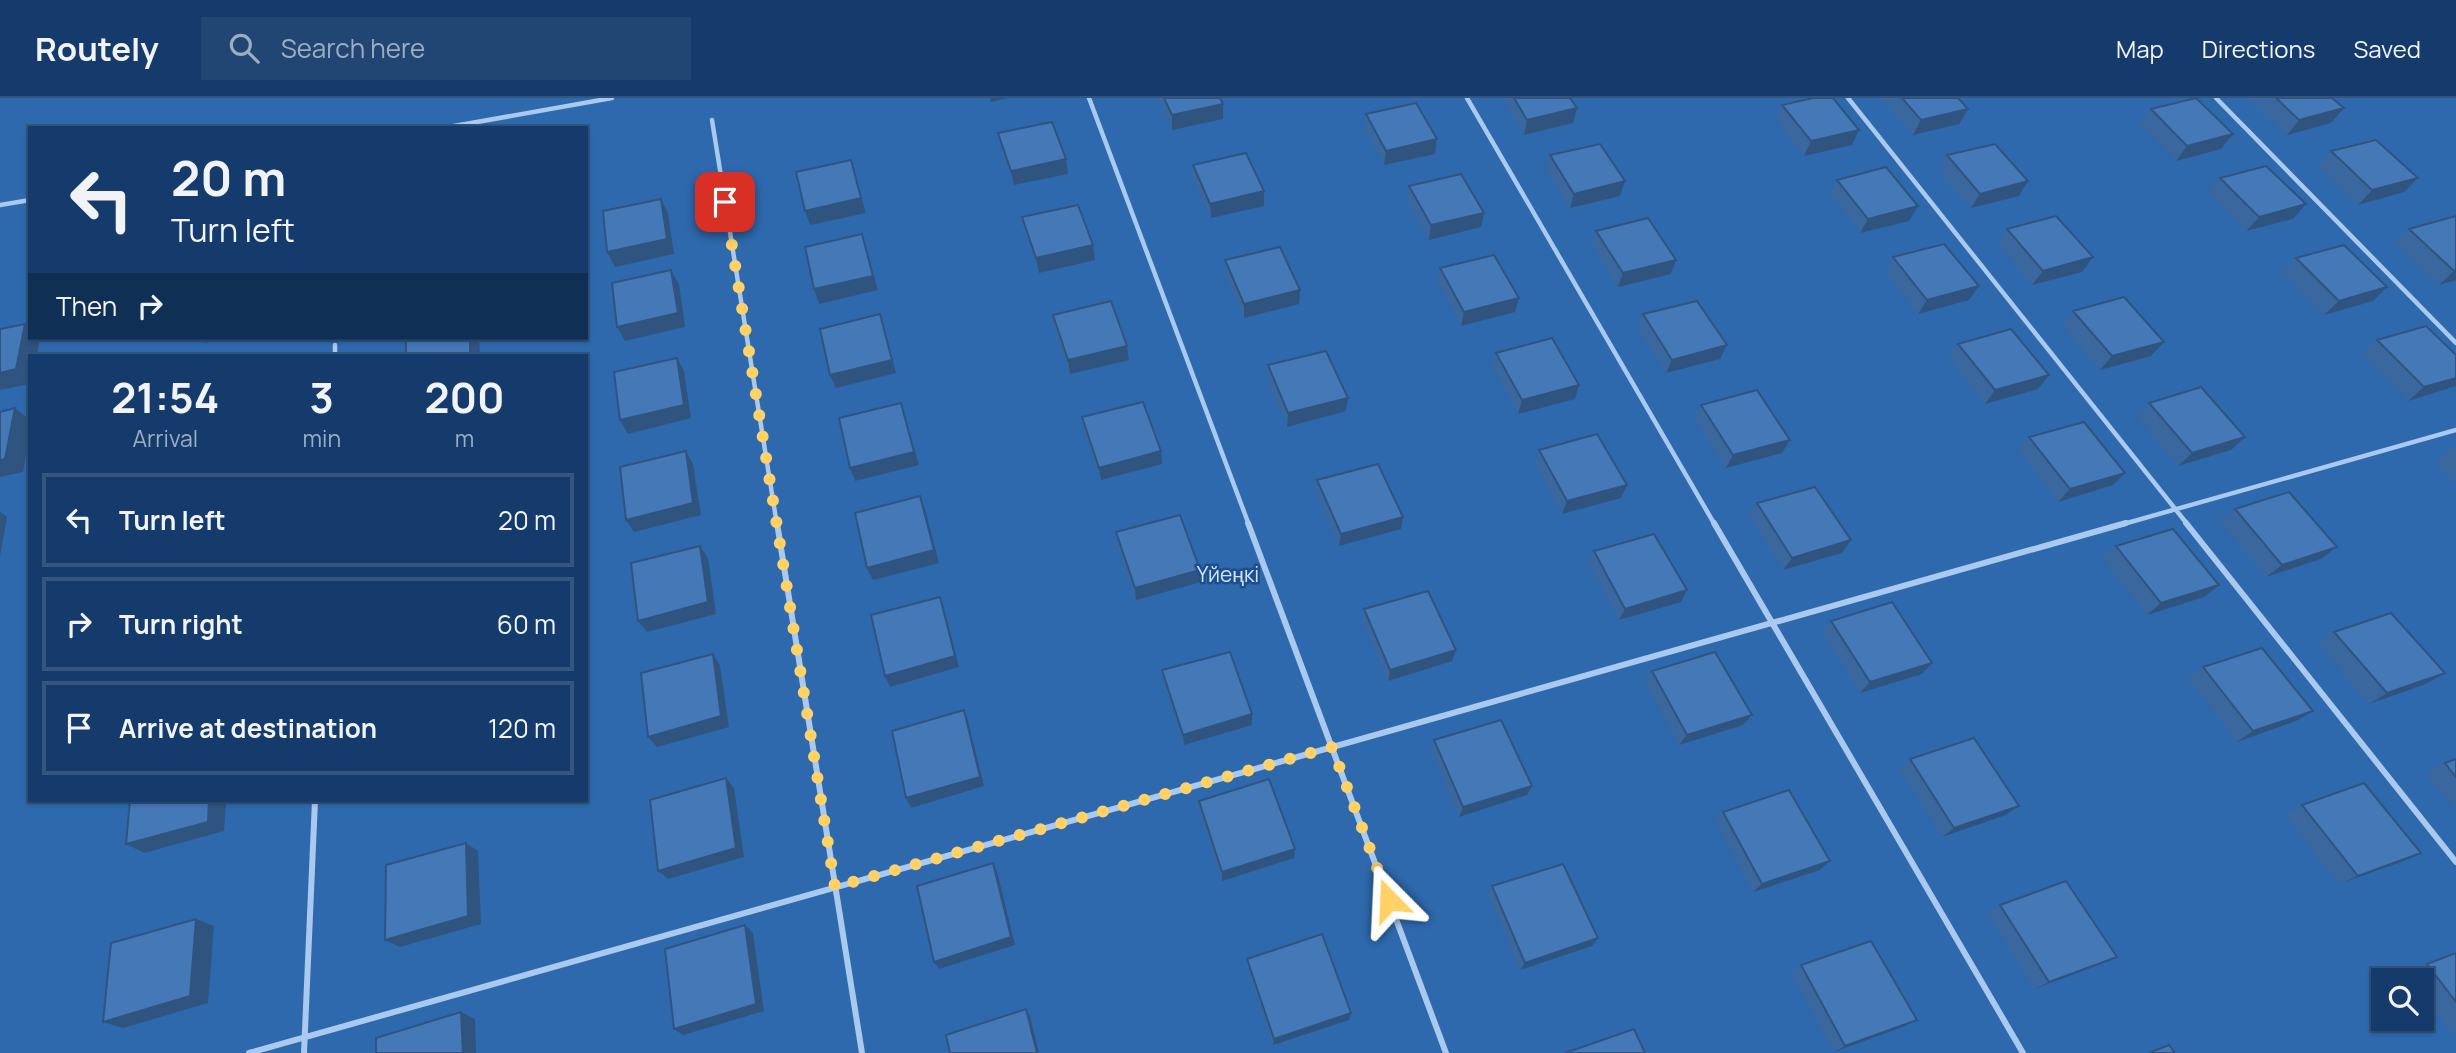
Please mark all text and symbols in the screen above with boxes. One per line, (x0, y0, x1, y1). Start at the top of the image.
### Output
search box (201, 17, 691, 80)
text: Routely (35, 26, 159, 71)
icon: search (225, 29, 263, 67)
text: Search here (281, 30, 425, 66)
text: Map (2116, 32, 2164, 65)
text: Directions (2202, 32, 2315, 65)
text: Saved (2353, 32, 2421, 65)
text: 20 m (171, 144, 286, 211)
icon: left (56, 154, 147, 245)
pin (695, 172, 755, 232)
icon: arrive (706, 183, 744, 221)
text: Turn left (171, 208, 295, 252)
icon: right (131, 287, 169, 325)
text: Then (56, 288, 117, 324)
text: 21:54 (111, 368, 219, 426)
text: 3 (310, 368, 334, 426)
text: 200 (424, 368, 505, 426)
text: Arrival (132, 422, 198, 454)
text: min (303, 422, 341, 454)
text: m (455, 422, 474, 454)
icon: left (60, 501, 98, 539)
text: Turn left (119, 502, 226, 538)
text: 20 m (498, 502, 556, 538)
park label: Үйеңкі (1197, 560, 1259, 588)
icon: right (60, 605, 98, 643)
text: Turn right (119, 606, 243, 642)
text: 60 m (497, 606, 556, 642)
icon: arrive (60, 709, 98, 747)
text: Arrive at destination (119, 710, 377, 746)
text: 120 m (488, 710, 556, 746)
position arrow (1352, 863, 1426, 937)
map controls (2371, 968, 2434, 1031)
button: search (2371, 968, 2434, 1031)

